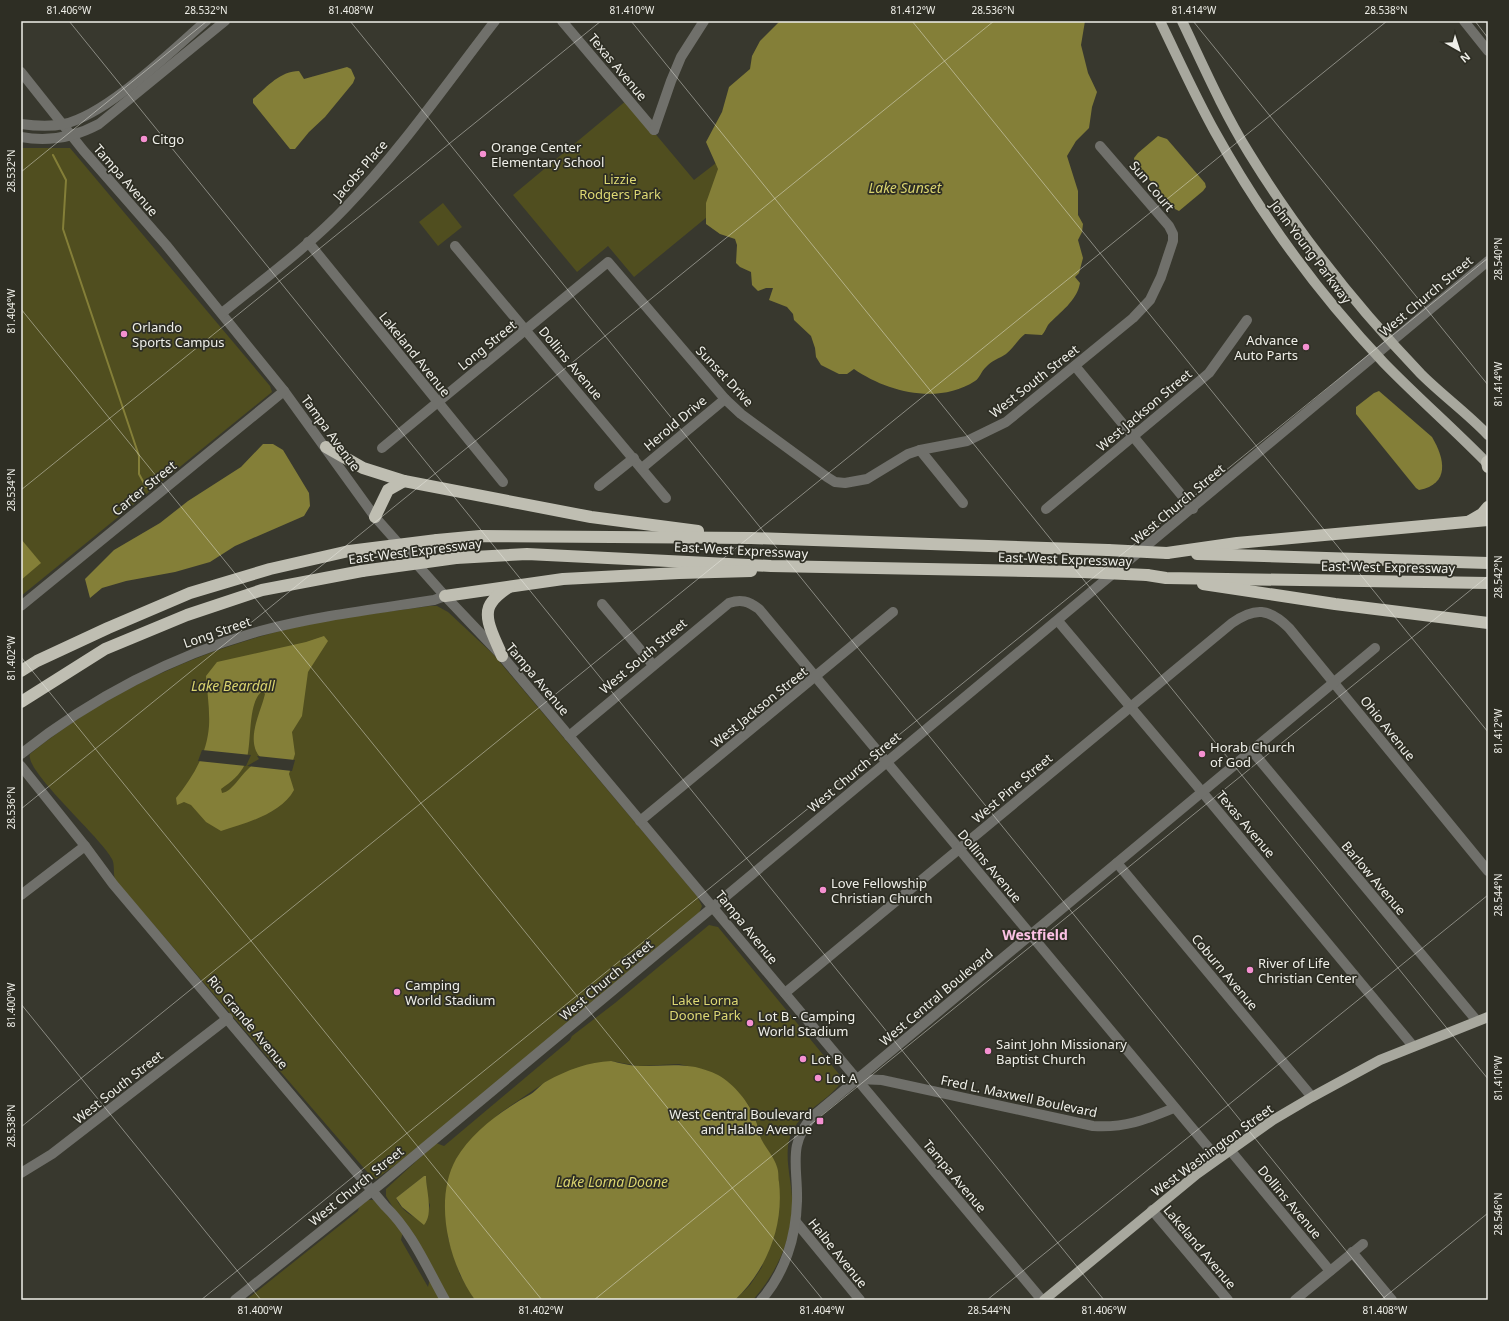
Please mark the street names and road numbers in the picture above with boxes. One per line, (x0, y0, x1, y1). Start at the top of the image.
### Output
street label: Texas Avenue (584, 29, 652, 105)
street label: Jacobs Place (327, 136, 391, 206)
street label: Tampa Avenue (90, 140, 162, 220)
street label: Sun Court (1126, 157, 1179, 215)
street label: John Young Parkway (1265, 195, 1356, 307)
street label: West Church Street (1375, 251, 1477, 340)
street label: Lakeland Avenue (375, 308, 455, 400)
street label: Long Street (454, 316, 520, 374)
street label: Dollins Avenue (535, 322, 607, 404)
street label: West South Street (986, 340, 1083, 422)
street label: Sunset Drive (692, 342, 758, 410)
street label: West Jackson Street (1093, 365, 1196, 455)
street label: Tampa Avenue (297, 391, 365, 475)
street label: Herold Drive (640, 391, 710, 455)
street label: Carter Street (108, 456, 180, 520)
street label: West Church Street (1127, 459, 1229, 548)
street label: East-West Expressway (347, 534, 483, 568)
street label: East-West Expressway (674, 537, 809, 563)
street label: East-West Expressway (998, 548, 1133, 570)
street label: East-West Expressway (1321, 557, 1456, 577)
street label: Long Street (181, 612, 253, 652)
street label: West South Street (596, 614, 691, 698)
street label: Tampa Avenue (502, 639, 574, 719)
street label: West Jackson Street (707, 662, 811, 752)
street label: Ohio Avenue (1356, 692, 1420, 764)
street label: West Church Street (803, 727, 905, 816)
street label: West Pine Street (968, 749, 1056, 827)
street label: Texas Avenue (1212, 786, 1280, 862)
street label: Dollins Avenue (954, 825, 1026, 907)
street label: Barlow Avenue (1338, 837, 1410, 919)
street label: Tampa Avenue (712, 886, 782, 968)
street label: Coburn Avenue (1188, 930, 1262, 1014)
street label: West Church Street (555, 935, 657, 1024)
street label: West Central Boulevard (876, 944, 996, 1050)
street label: Rio Grande Avenue (204, 971, 292, 1073)
street label: West South Street (70, 1046, 167, 1128)
street label: Fred L. Maxwell Boulevard (939, 1071, 1099, 1121)
street label: West Washington Street (1147, 1099, 1277, 1200)
street label: Tampa Avenue (919, 1136, 991, 1216)
street label: West Church Street (305, 1142, 407, 1230)
street label: Dollins Avenue (1254, 1161, 1326, 1243)
street label: Lakeland Avenue (1160, 1201, 1240, 1293)
street label: Halbe Avenue (804, 1214, 872, 1292)

